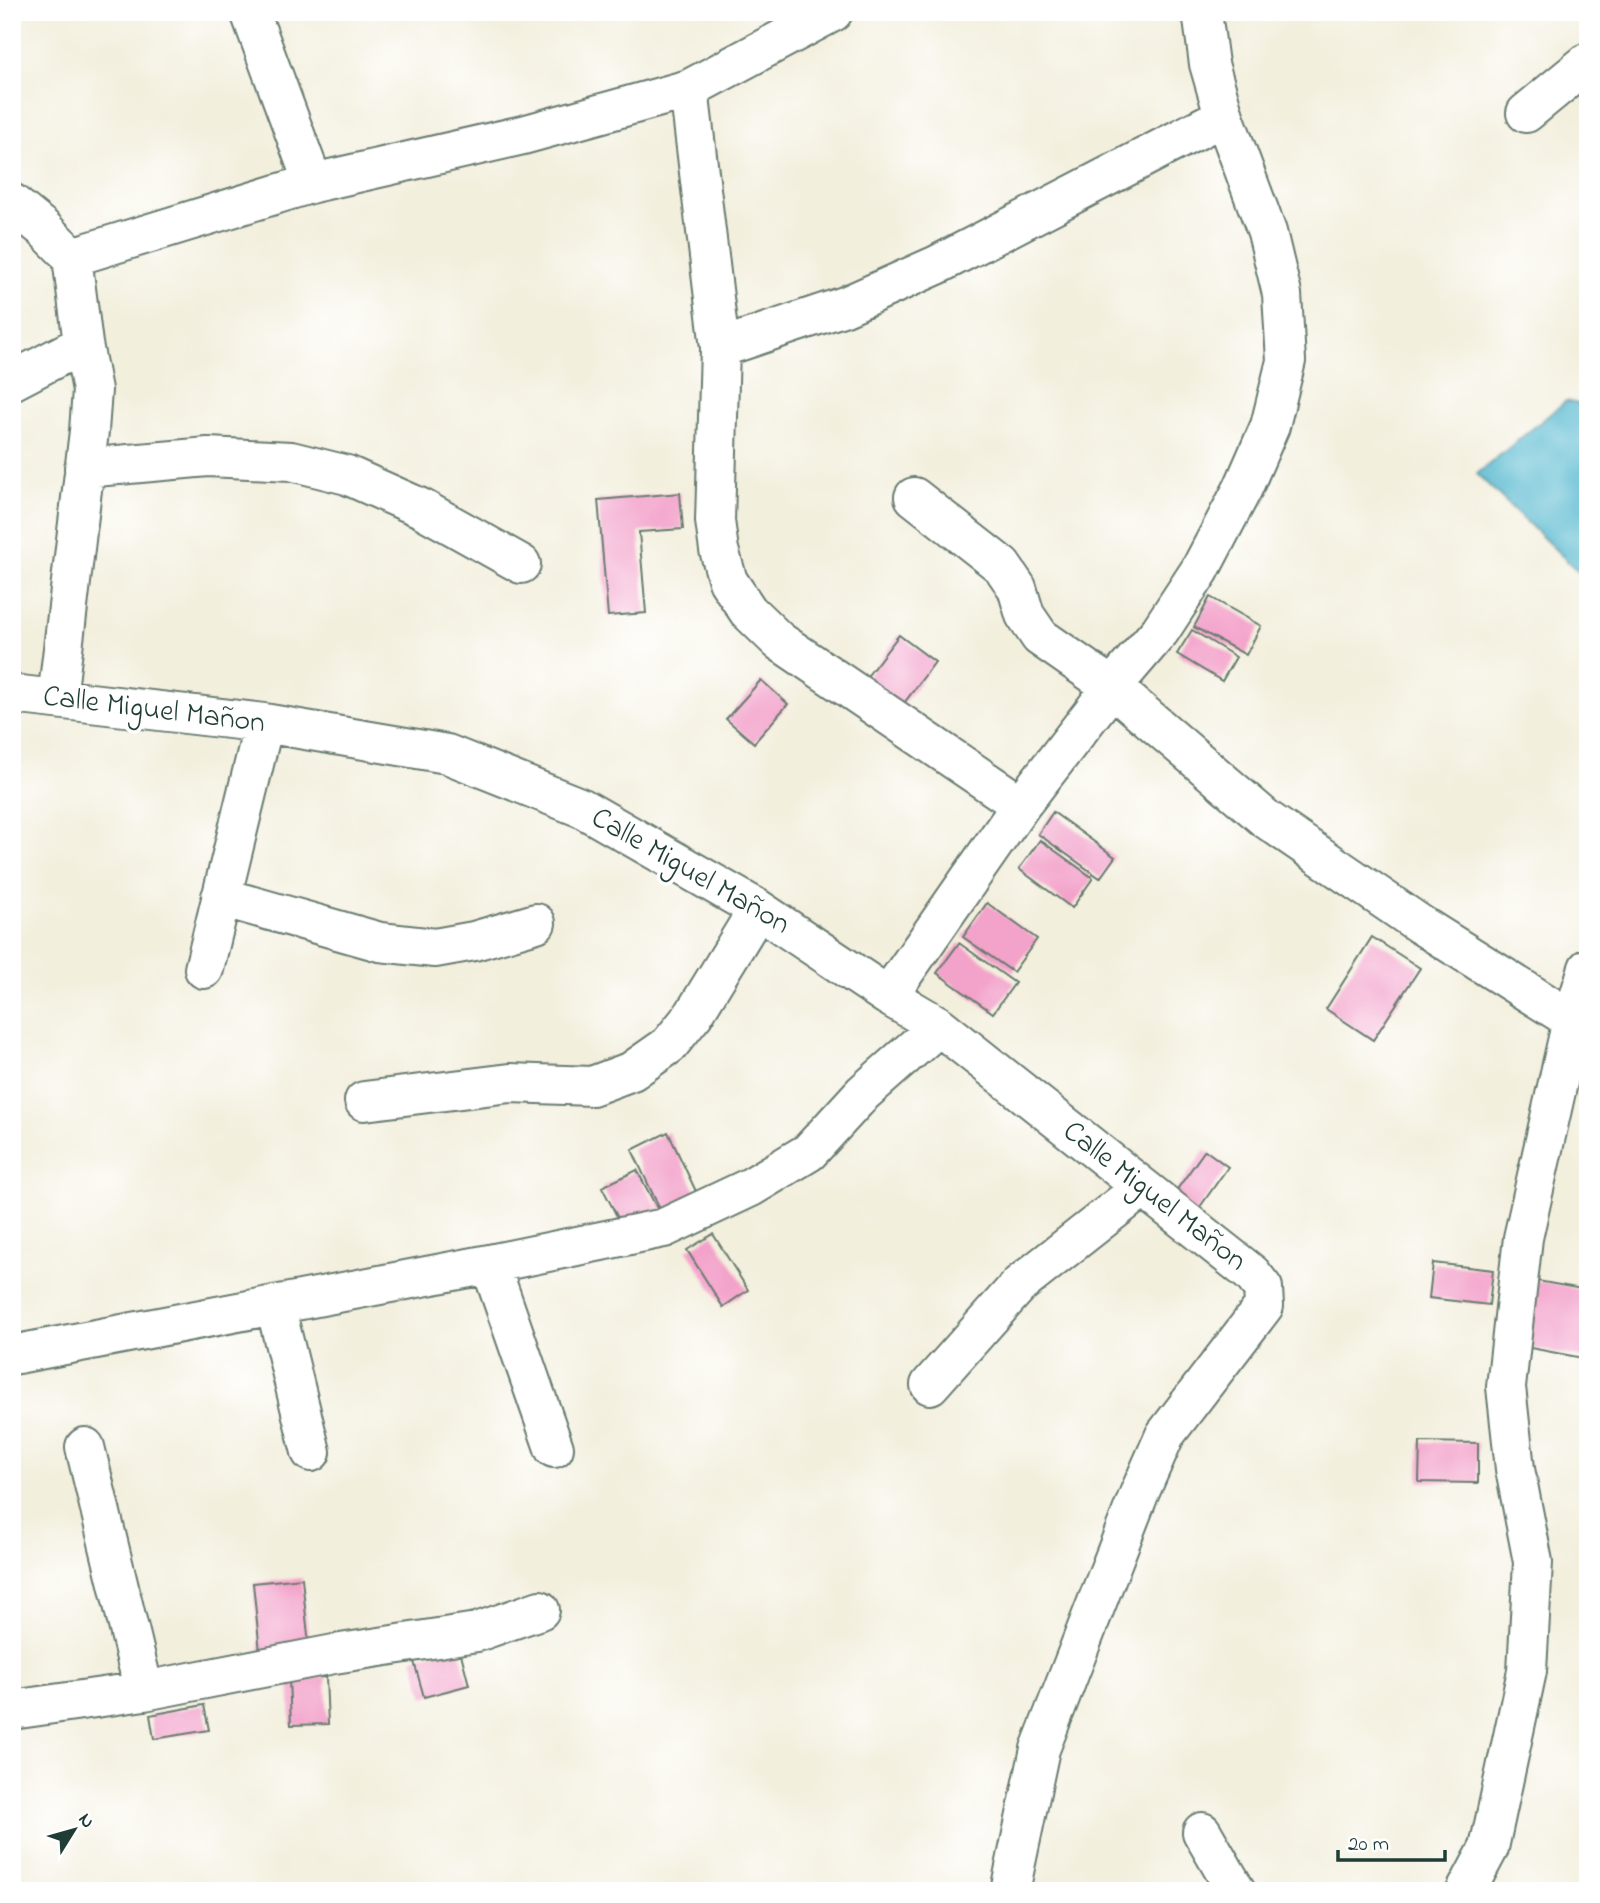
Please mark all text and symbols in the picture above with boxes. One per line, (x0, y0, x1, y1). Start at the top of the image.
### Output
street label: Calle Miguel Mañon (40, 676, 268, 746)
street label: Calle Miguel Mañon (582, 797, 798, 947)
street label: Calle Miguel Mañon (1052, 1111, 1256, 1283)
north arrow (38, 1794, 108, 1864)
text: N (71, 1808, 100, 1835)
scale bar (1338, 1819, 1444, 1863)
text: 20 m (1348, 1830, 1389, 1860)

